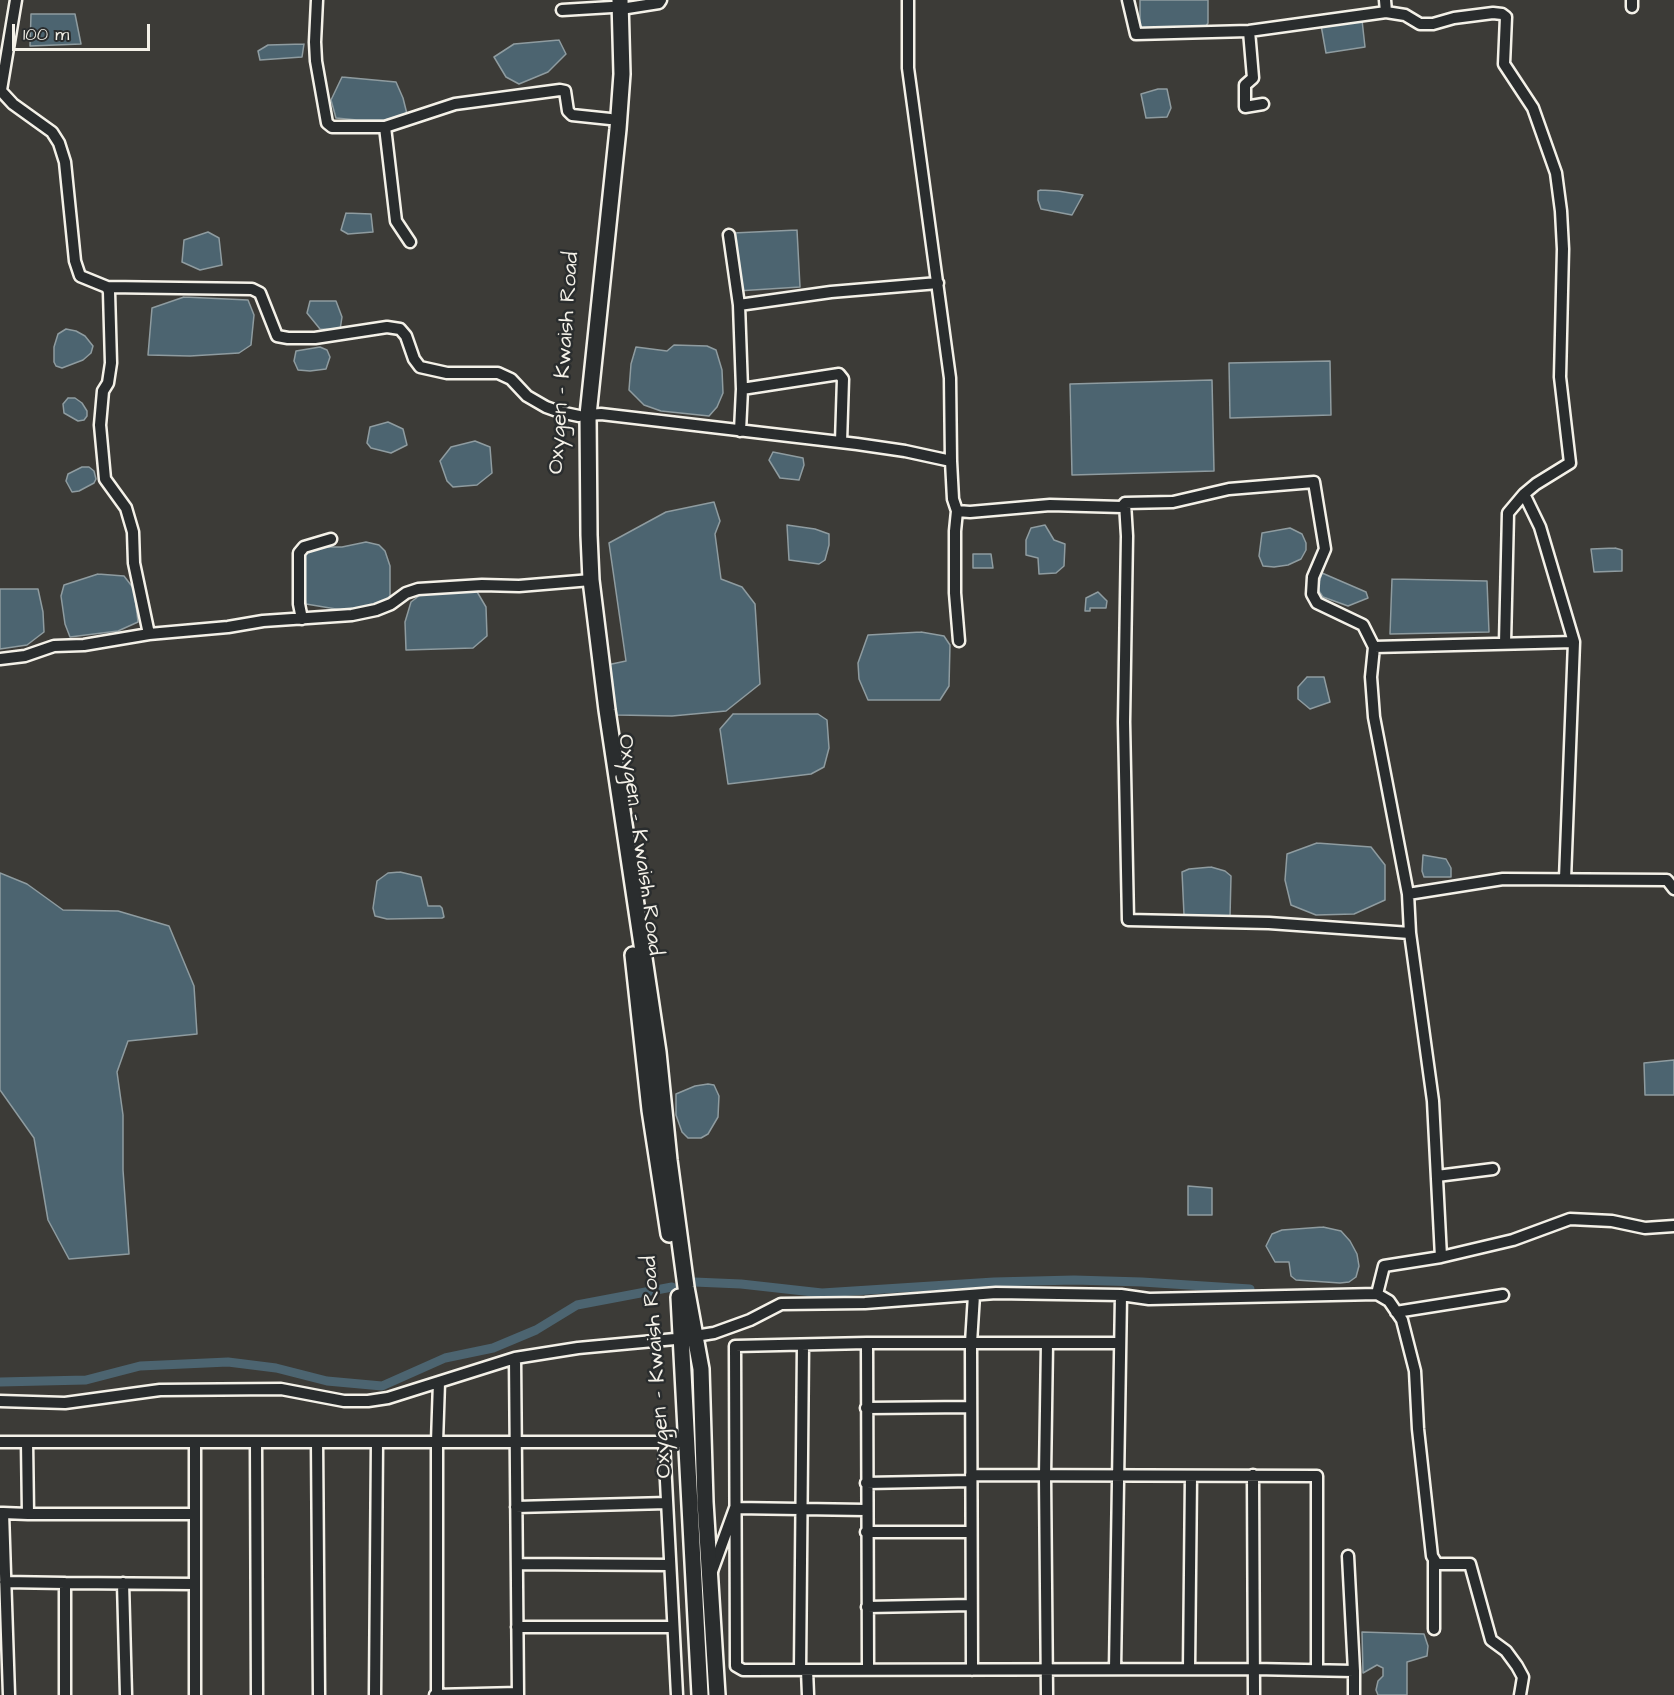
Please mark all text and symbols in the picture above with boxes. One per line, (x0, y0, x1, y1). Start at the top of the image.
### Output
scale bar (15, 12, 153, 50)
text: 100 m (23, 22, 69, 47)
street label: Oxygen - Kwaish Road (544, 251, 586, 475)
street label: Oxygen - Kwaish Road (610, 733, 668, 957)
street label: Oxygen - Kwaish Road (637, 1255, 679, 1479)

